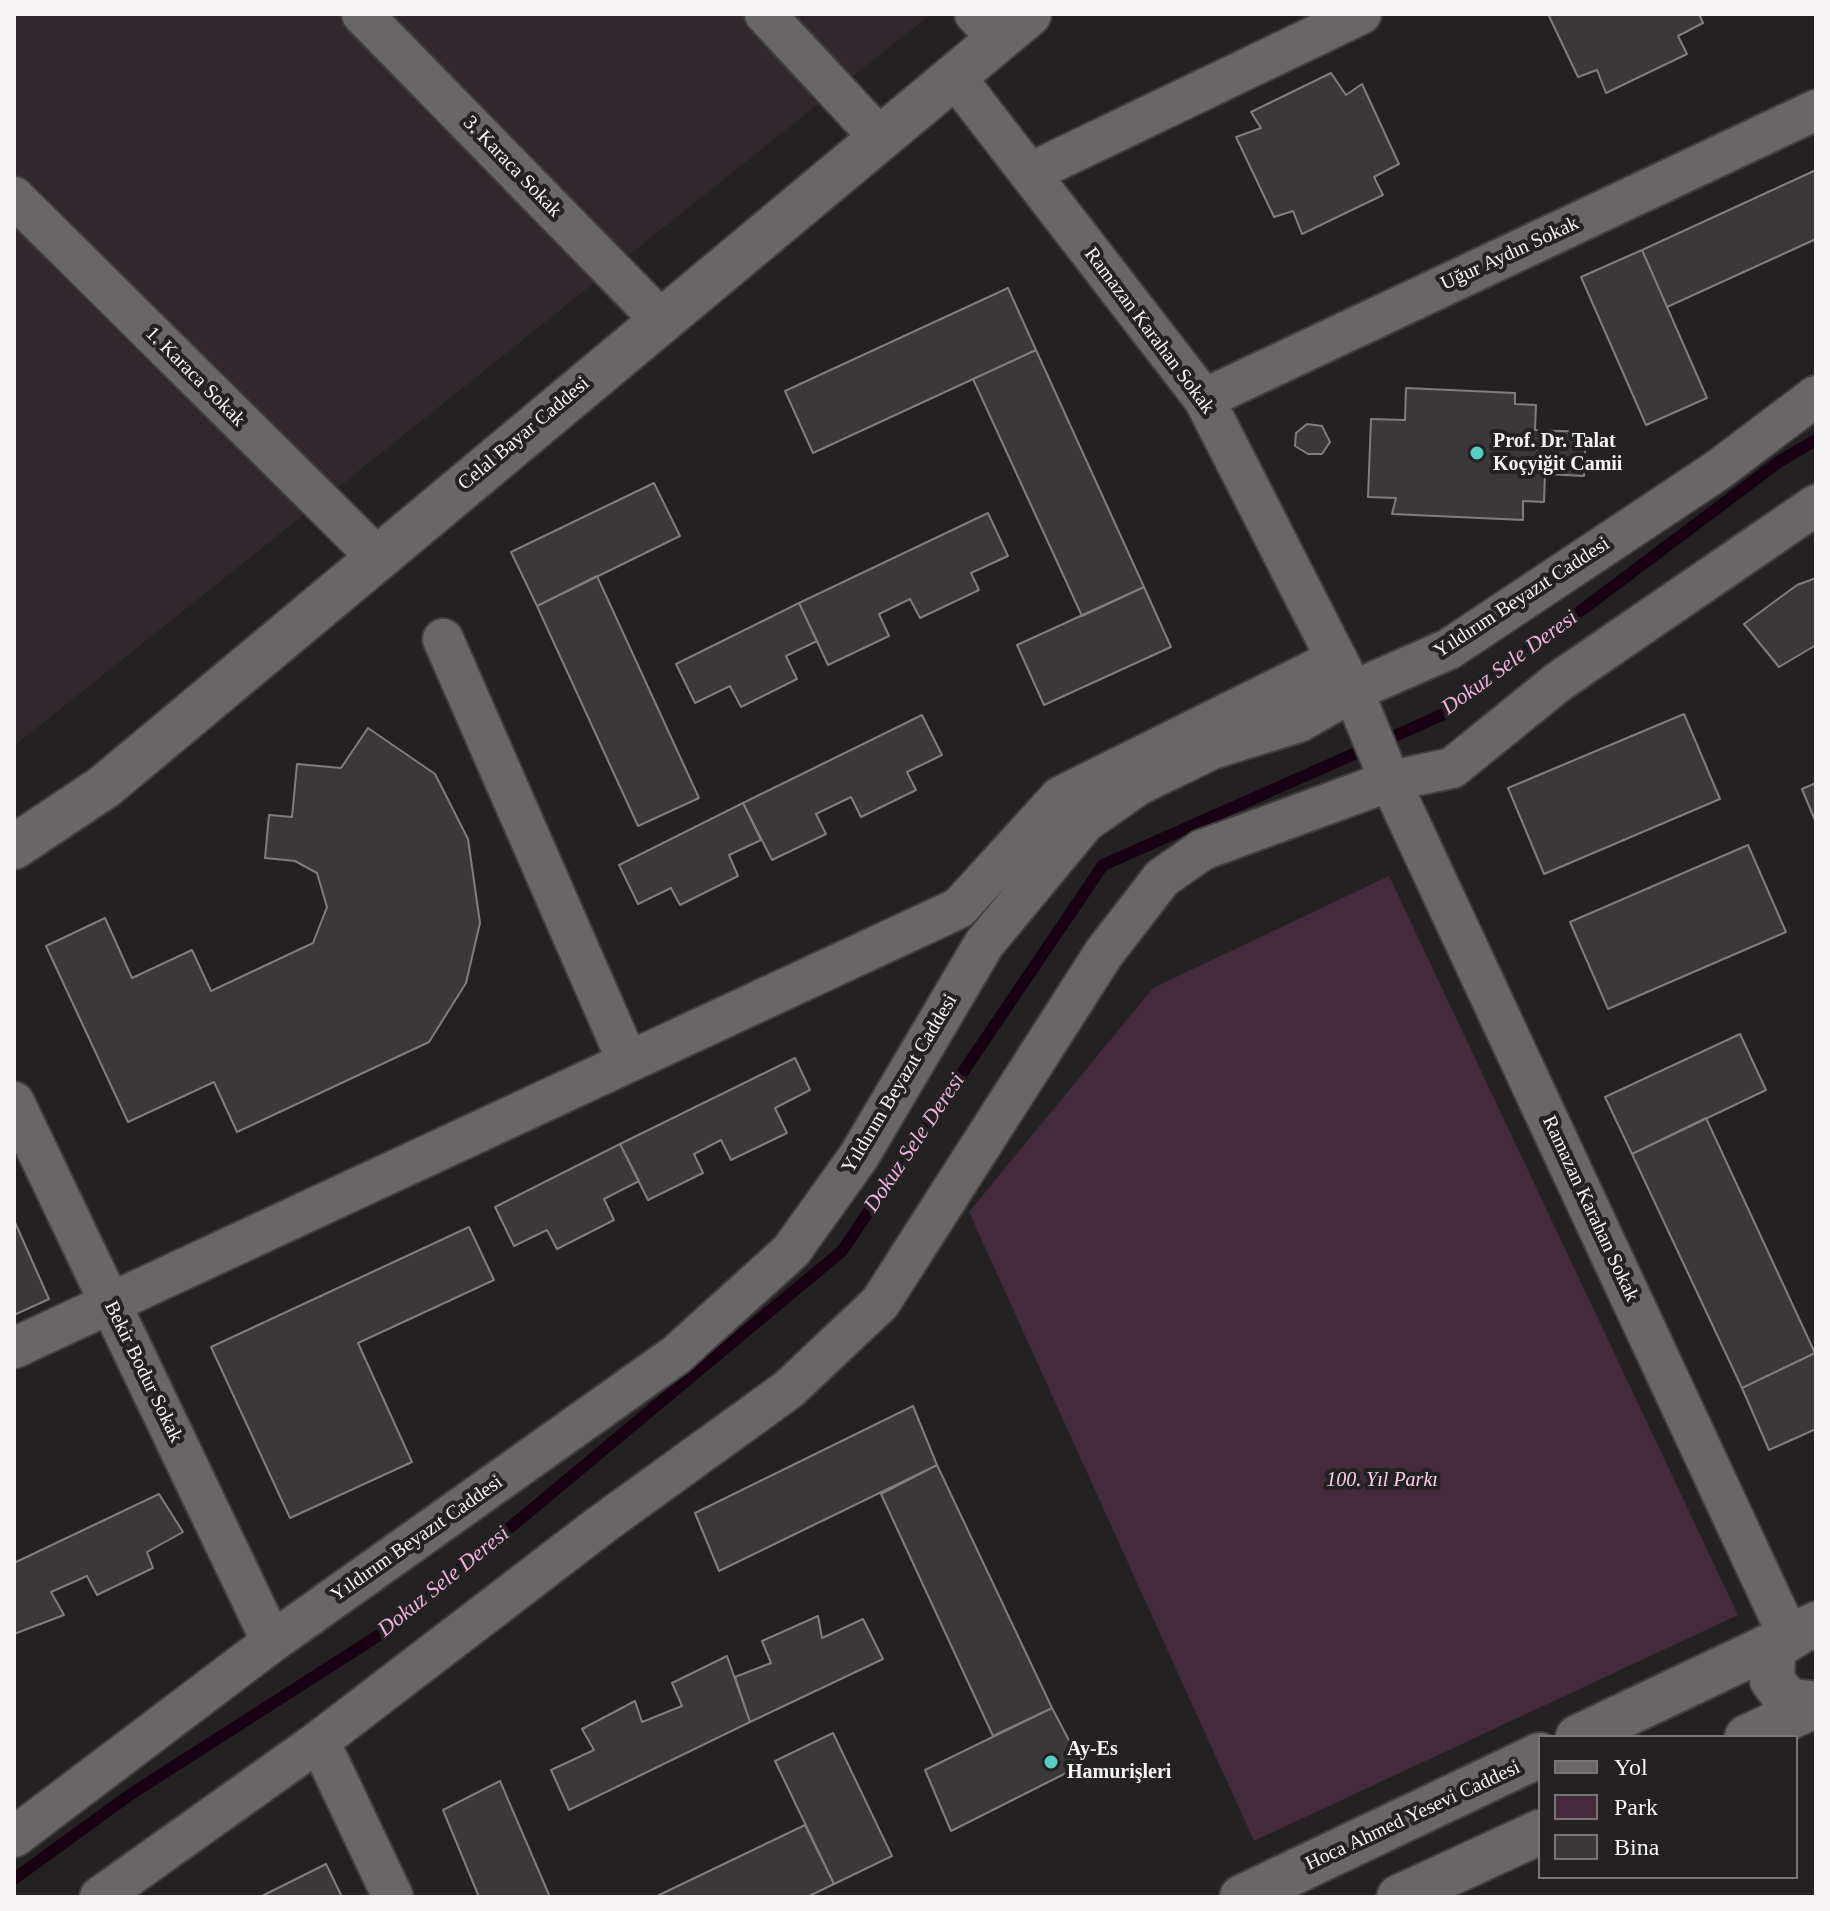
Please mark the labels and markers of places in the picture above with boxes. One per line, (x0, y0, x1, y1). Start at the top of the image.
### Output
place label: Prof. Dr. Talat Koçyiğit Camii (1493, 430, 1622, 477)
marker: Prof. Dr. Talat Koçyiğit Camii (1468, 444, 1486, 462)
place label: Ay-Es Hamurişleri (1067, 1738, 1171, 1785)
marker: Ay-Es Hamurişleri (1042, 1753, 1060, 1771)

